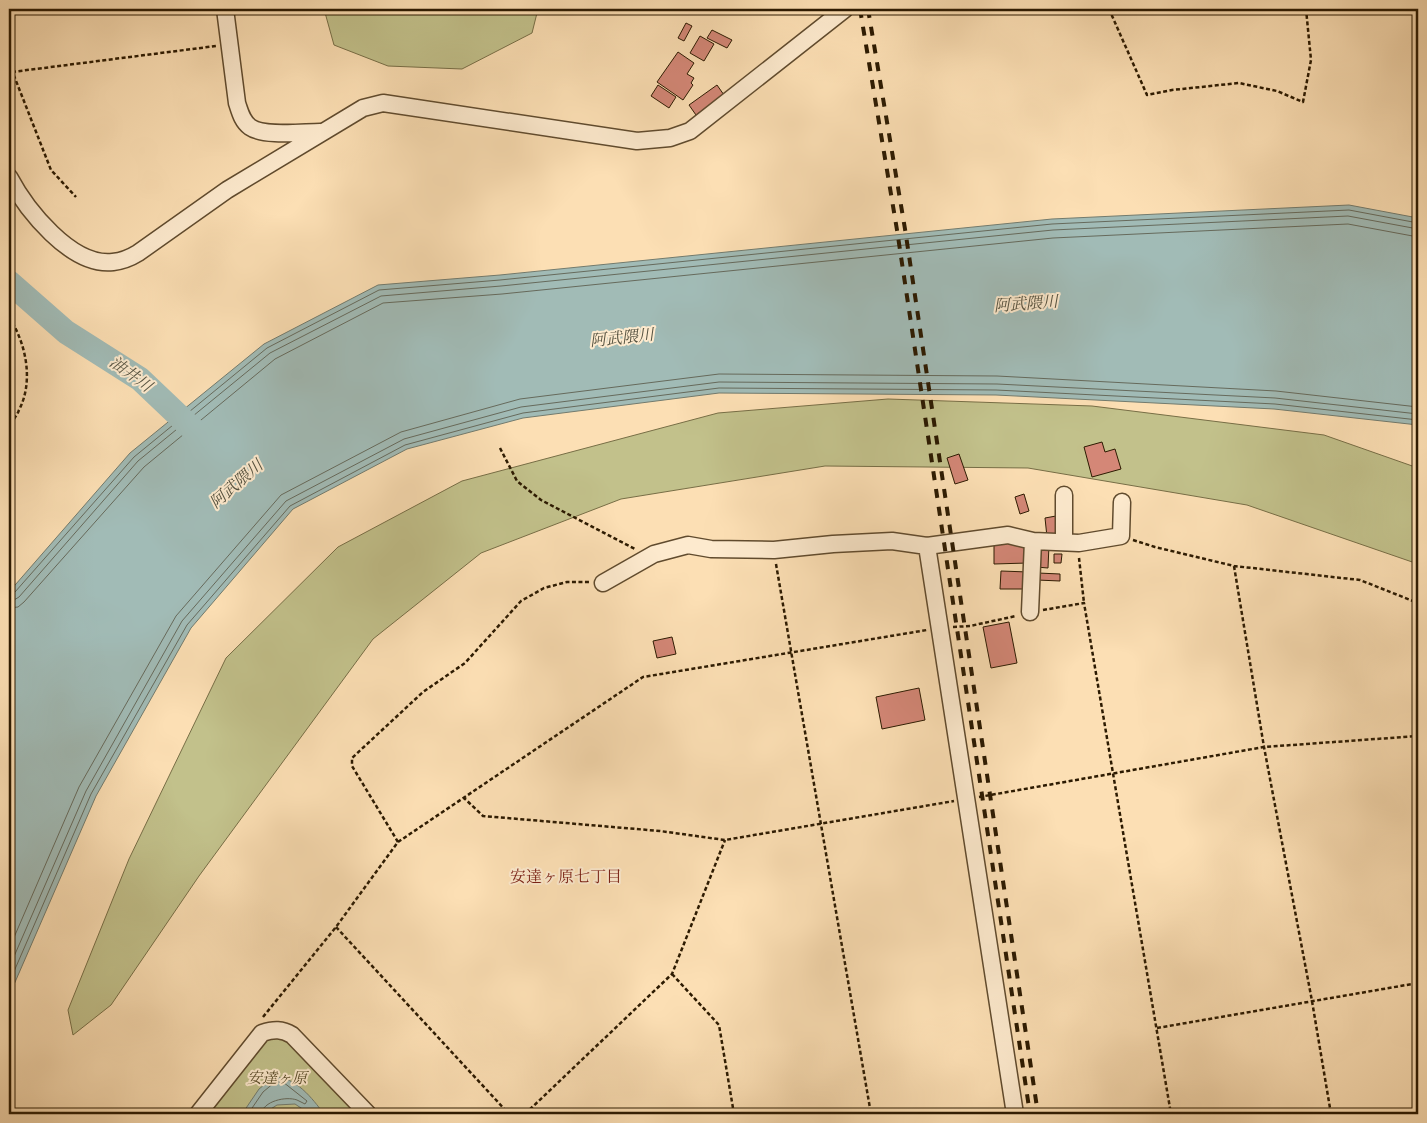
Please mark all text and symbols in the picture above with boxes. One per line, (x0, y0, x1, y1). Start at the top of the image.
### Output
water label: 阿武隈川 (993, 292, 1061, 318)
water label: 阿武隈川 (589, 325, 657, 353)
water label: 油井川 (104, 352, 157, 399)
water label: 阿武隈川 (206, 454, 270, 514)
district label: 安達ヶ原七丁目 (510, 867, 622, 889)
park label: 安達ヶ原 (247, 1069, 310, 1090)

